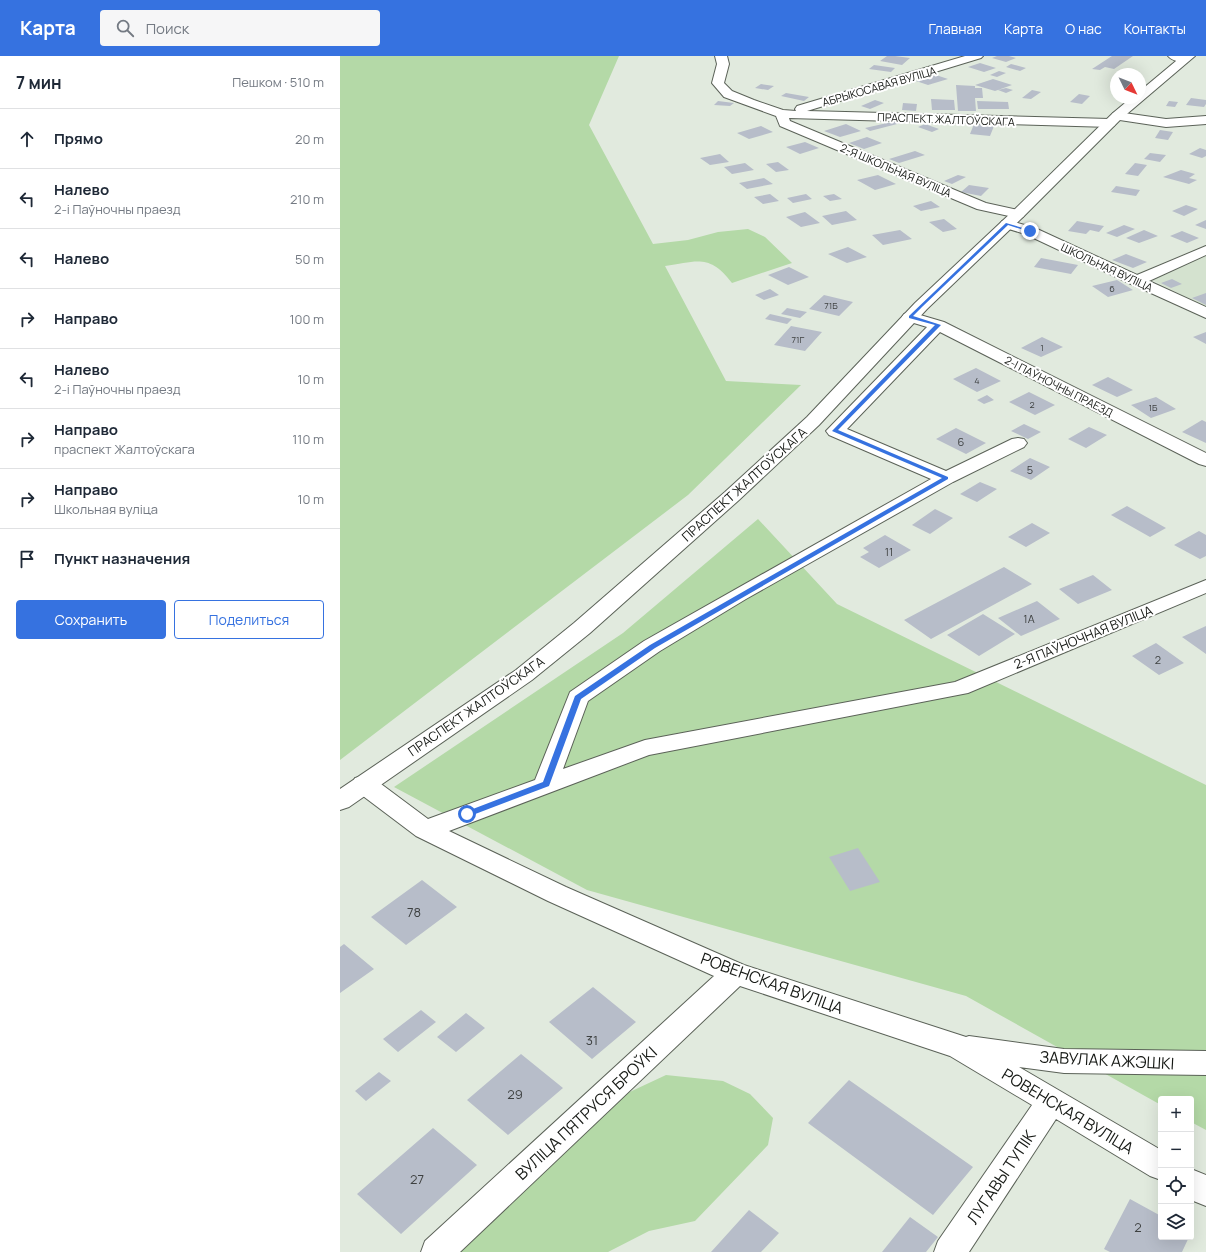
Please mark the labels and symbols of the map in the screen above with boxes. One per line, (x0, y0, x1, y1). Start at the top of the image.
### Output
street label: АБРЫКОСАВАЯ ВУЛІЦА (820, 63, 938, 109)
north arrow (1110, 68, 1146, 104)
street label: ПРАСПЕКТ ЖАЛТОЎСКАГА (877, 109, 1015, 129)
street label: 2-Я ШКОЛЬНАЯ ВУЛІЦА (838, 140, 954, 200)
route end (1021, 222, 1039, 240)
street label: ШКОЛЬНАЯ ВУЛІЦА (1059, 239, 1155, 295)
house number: 6 (1109, 282, 1115, 295)
house number: 71Б (824, 299, 838, 312)
house number: 71Г (792, 333, 805, 346)
house number: 1 (1040, 341, 1044, 354)
street label: 2-І ПАЎНОЧНЫ ПРАЕЗД (1003, 353, 1115, 419)
house number: 4 (974, 374, 980, 387)
house number: 2 (1029, 399, 1035, 409)
house number: 1Б (1149, 401, 1158, 414)
street label: ПРАСПЕКТ ЖАЛТОЎСКАГА (678, 423, 810, 545)
house number: 6 (958, 434, 965, 449)
house number: 5 (1027, 462, 1033, 477)
house number: 11 (885, 544, 893, 559)
street label: 2-Я ПАЎНОЧНАЯ ВУЛІЦА (1011, 601, 1155, 673)
house number: 1А (1023, 611, 1035, 626)
street label: ПРАСПЕКТ ЖАЛТОЎСКАГА (404, 652, 548, 760)
house number: 2 (1155, 652, 1161, 667)
route start (458, 805, 476, 823)
house number: 78 (407, 903, 421, 921)
street label: РОВЕНСКАЯ ВУЛІЦА (698, 947, 846, 1019)
house number: 31 (586, 1031, 598, 1049)
street label: ВУЛІЦА ПЯТРУСЯ БРОЎКІ (510, 1041, 662, 1185)
street label: ЗАВУЛАК АЖЭШКІ (1039, 1045, 1175, 1075)
street label: РОВЕНСКАЯ ВУЛІЦА (998, 1063, 1138, 1159)
house number: 29 (507, 1085, 523, 1103)
street label: ЛУГАВЫ ТУПІК (961, 1125, 1041, 1228)
house number: 27 (410, 1170, 424, 1188)
house number: 2 (1134, 1218, 1142, 1236)

